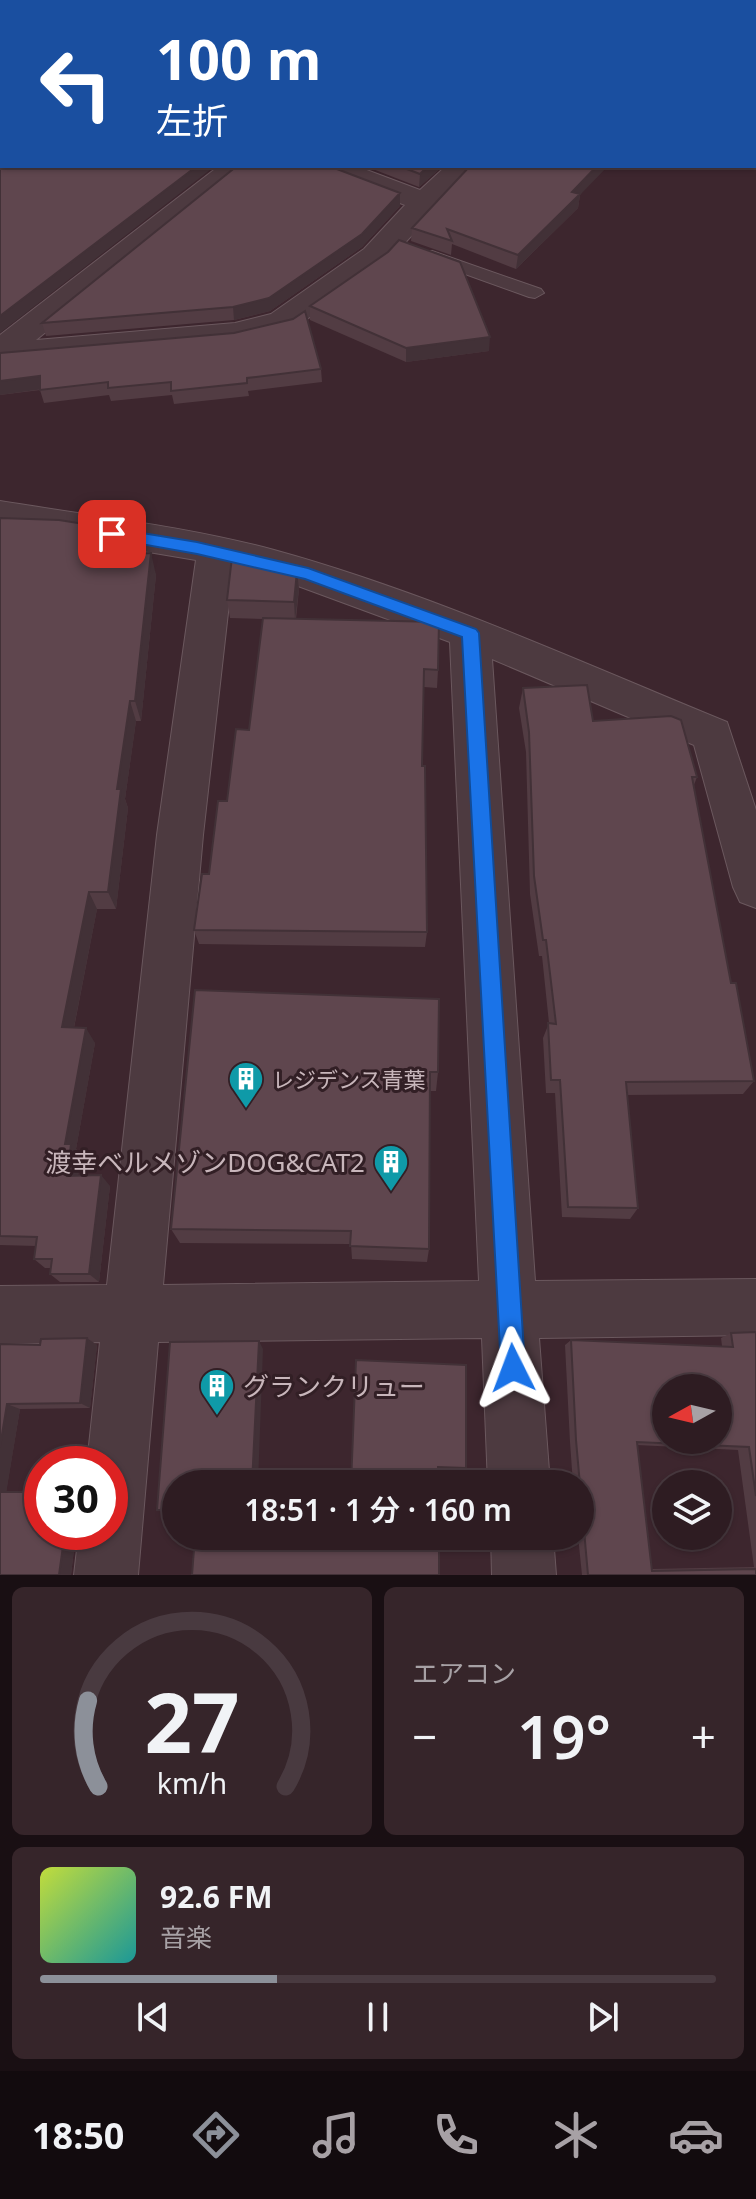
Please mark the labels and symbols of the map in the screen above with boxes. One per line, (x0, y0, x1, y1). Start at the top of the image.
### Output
pin (78, 500, 146, 568)
building icon: レジデンス青葉 (227, 1060, 265, 1110)
place label: レジデンス青葉 (272, 1064, 426, 1094)
building icon: 渡幸ベルメゾンDOG&CAT2 (372, 1143, 410, 1193)
place label: 渡幸ベルメゾンDOG&CAT2 (45, 1144, 365, 1180)
position arrow (471, 1326, 555, 1410)
building icon: グランクリュー (198, 1367, 236, 1417)
place label: グランクリュー (243, 1368, 425, 1404)
north arrow (652, 1374, 732, 1454)
speed limit sign: 30 (24, 1446, 128, 1550)

